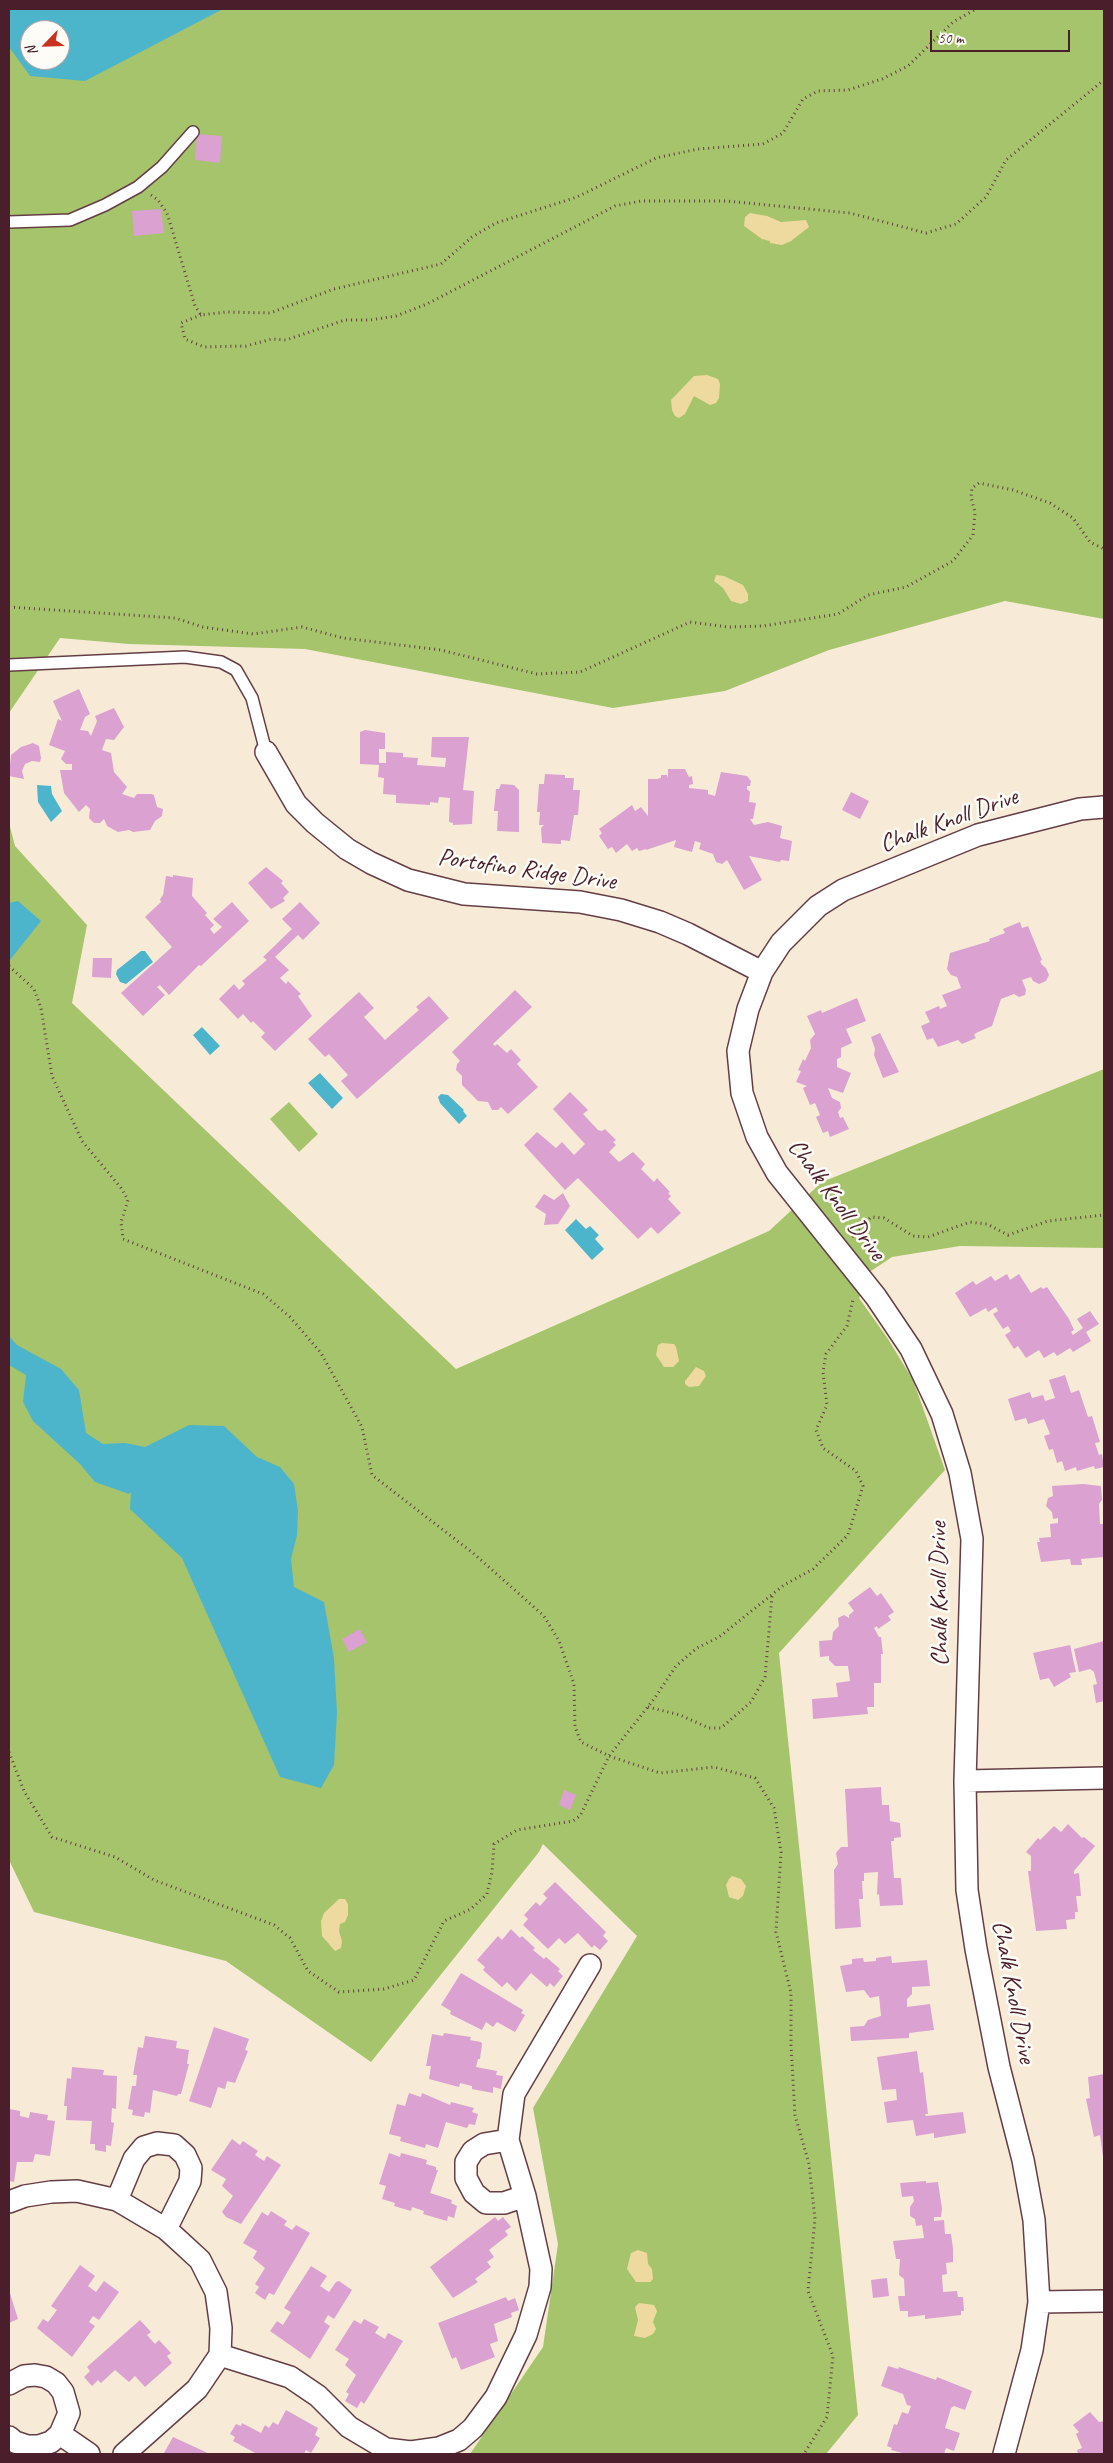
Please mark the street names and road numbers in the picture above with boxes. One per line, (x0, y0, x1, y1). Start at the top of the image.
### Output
street label: Chalk Knoll Drive (876, 782, 1022, 860)
street label: Portofino Ridge Drive (436, 843, 618, 897)
street label: Chalk Knoll Drive (780, 1133, 892, 1267)
street label: Chalk Knoll Drive (924, 1521, 956, 1667)
street label: Chalk Knoll Drive (984, 1918, 1042, 2066)

